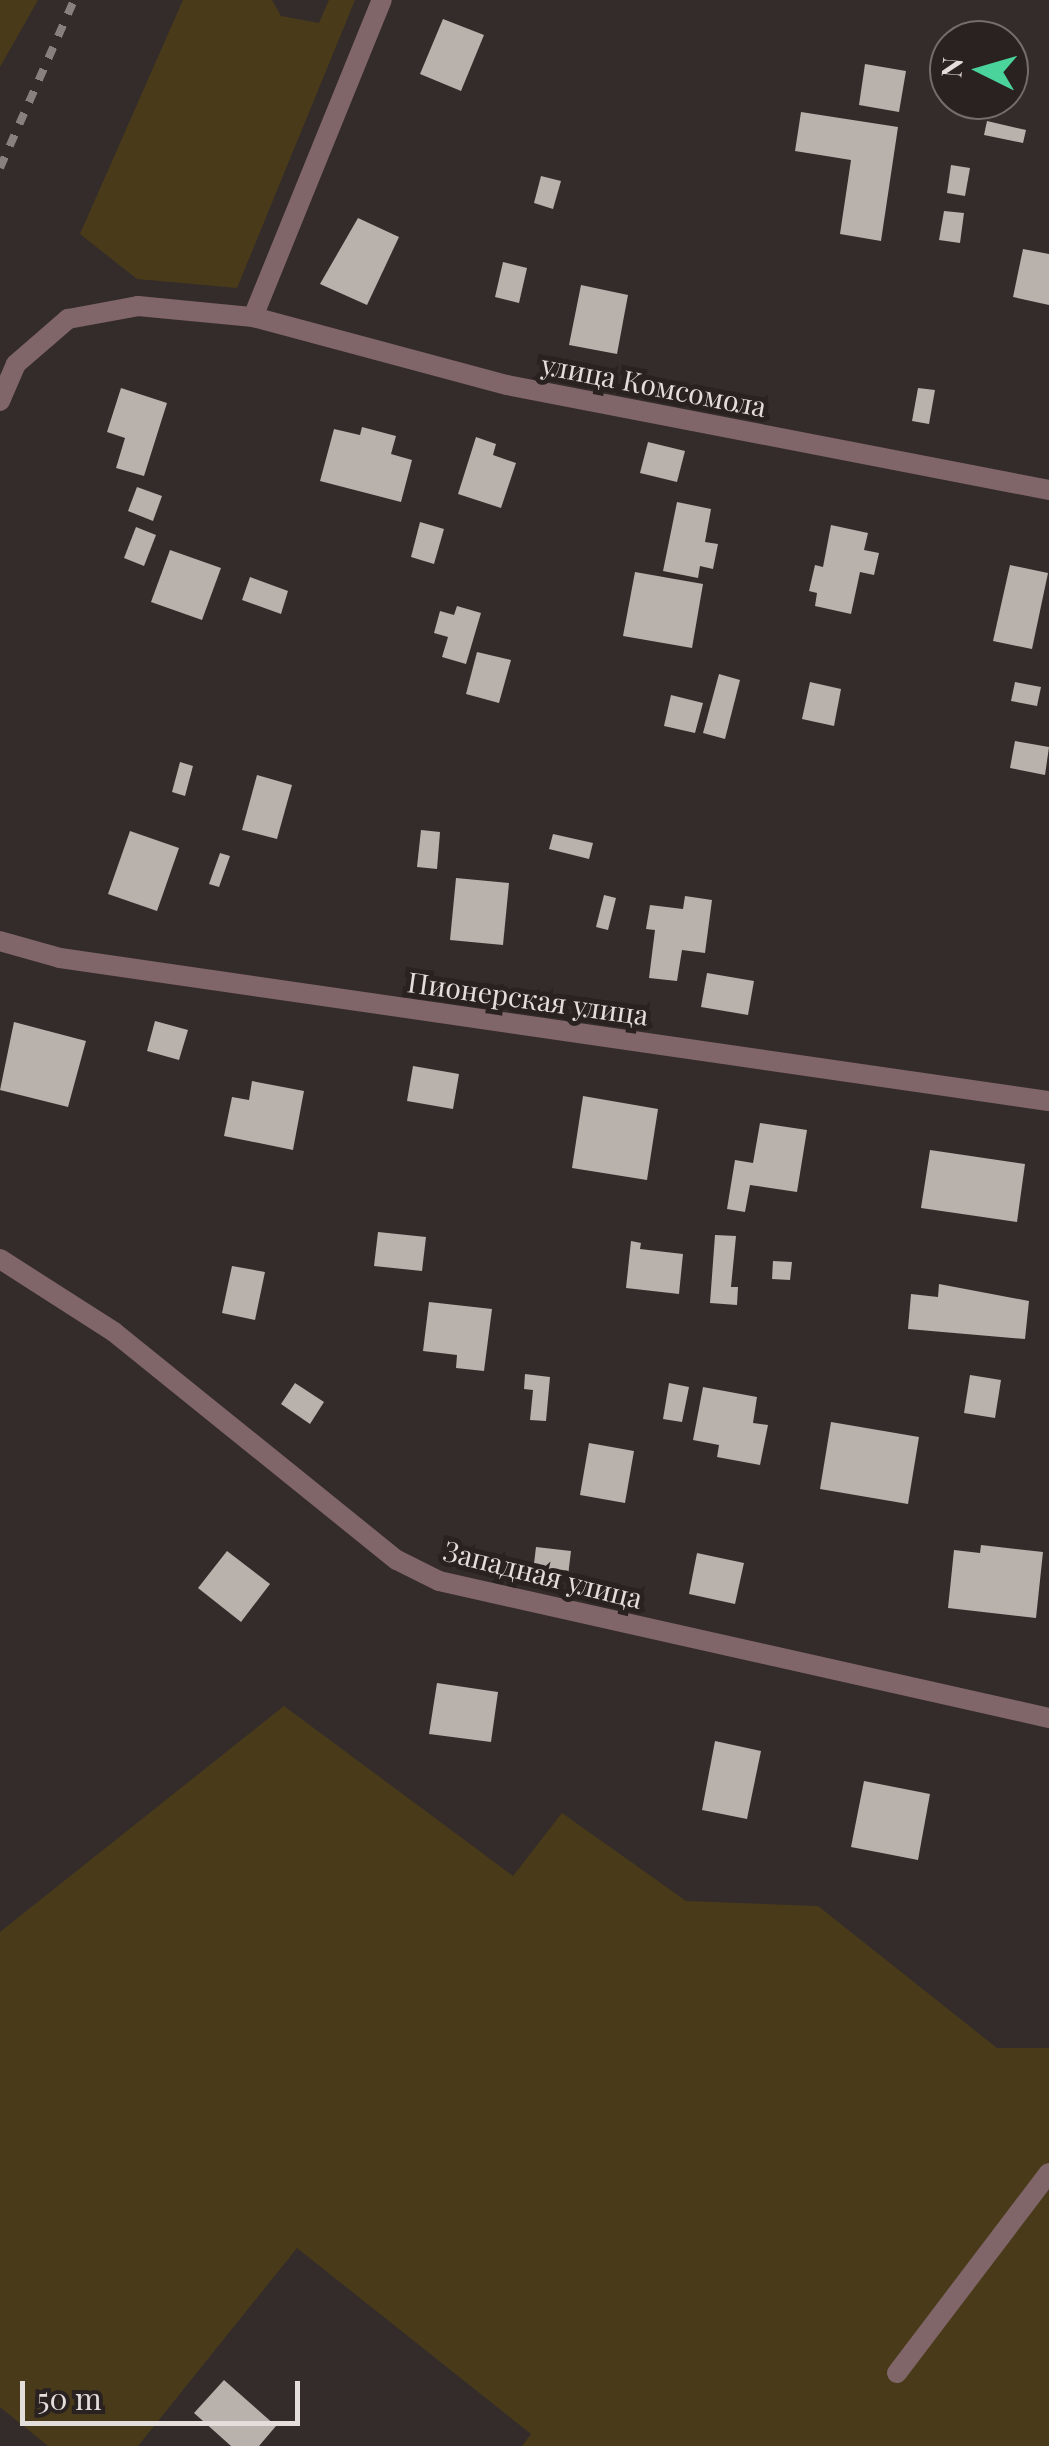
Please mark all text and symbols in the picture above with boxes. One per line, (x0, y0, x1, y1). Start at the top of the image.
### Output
north arrow (929, 20, 1029, 120)
text: N (931, 56, 970, 79)
street label: улица Комсомола (539, 347, 769, 423)
street label: Пионерская улица (405, 964, 651, 1032)
street label: Западная улица (440, 1533, 646, 1615)
scale bar (25, 2361, 305, 2423)
text: 50 m (37, 2378, 102, 2418)

